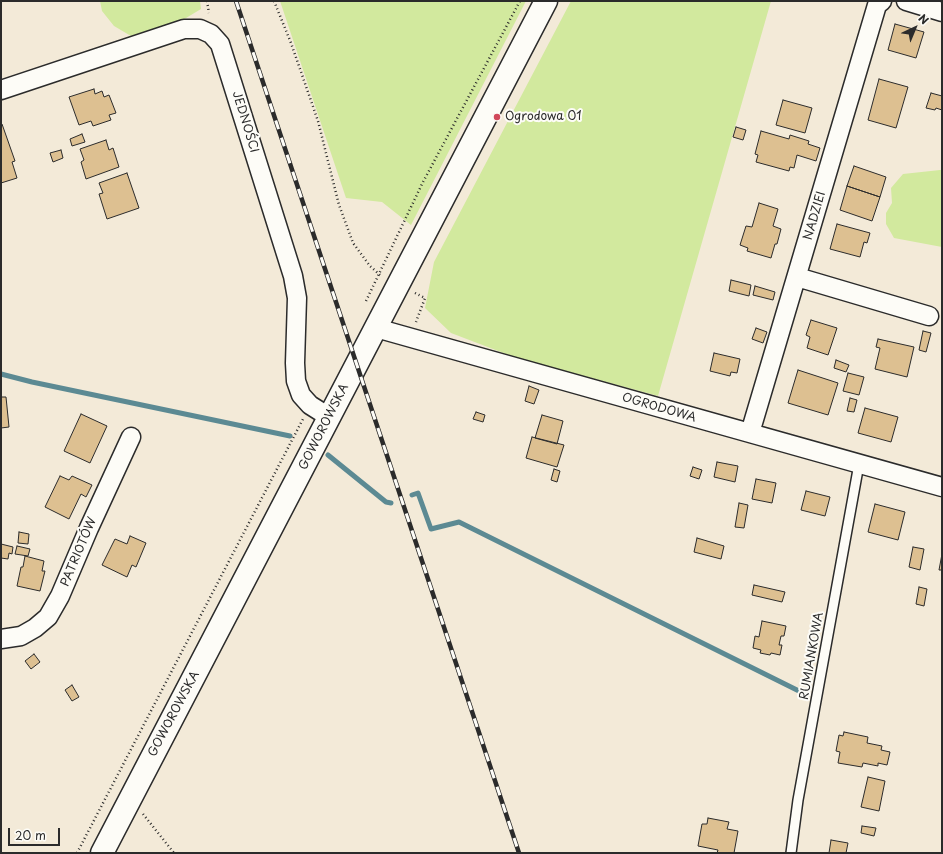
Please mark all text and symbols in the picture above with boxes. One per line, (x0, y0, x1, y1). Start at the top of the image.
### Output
north arrow (895, 8, 935, 48)
text: N (915, 10, 933, 28)
street label: JEDNOŚCI (229, 89, 261, 155)
place label: Ogrodowa 01 (505, 110, 582, 124)
marker: Ogrodowa 01 (492, 112, 502, 122)
street label: NADZIEI (801, 190, 829, 242)
street label: GOWOROWSKA (296, 381, 352, 473)
street label: OGRODOWA (620, 391, 698, 425)
street label: PATRIOTÓW (58, 515, 100, 589)
street label: RUMIANKOWA (797, 611, 827, 701)
street label: GOWOROWSKA (145, 669, 203, 759)
scale bar (10, 820, 62, 846)
text: 20 m (15, 826, 46, 844)

